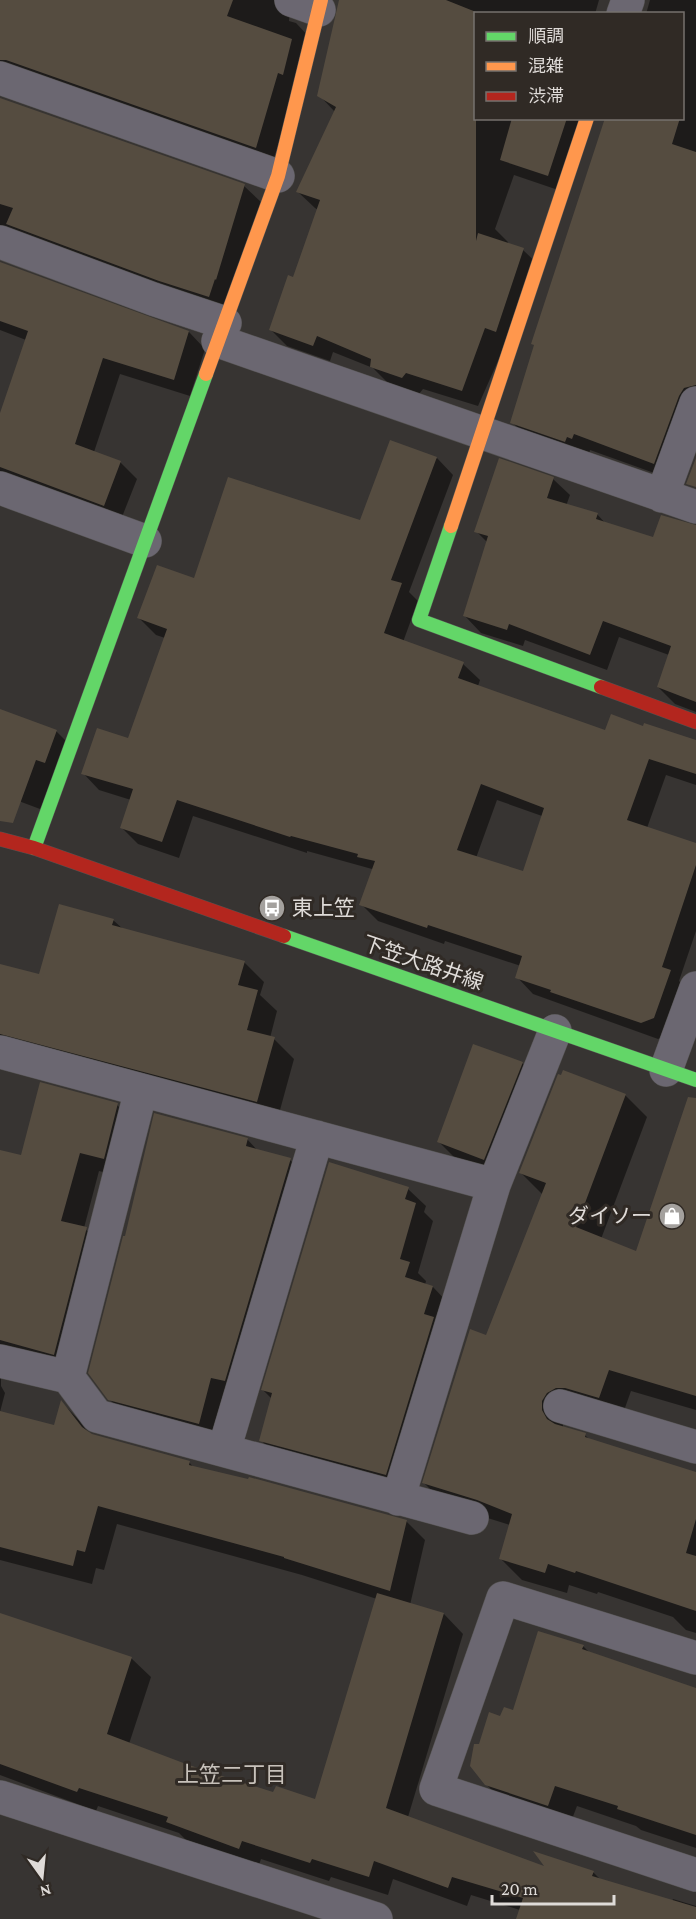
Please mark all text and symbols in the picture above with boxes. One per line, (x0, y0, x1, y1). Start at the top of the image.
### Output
legend (474, 12, 684, 120)
text: 順調 (528, 26, 564, 46)
text: 混雑 (528, 56, 564, 76)
text: 渋滞 (528, 86, 564, 106)
bus stop icon: 東上笠 (257, 893, 287, 923)
place label: 東上笠 (292, 896, 355, 920)
street label: 下笠大路井線 (360, 931, 486, 995)
shop icon: ダイソー (657, 1201, 687, 1231)
place label: ダイソー (568, 1204, 652, 1228)
district label: 上笠二丁目 (177, 1762, 287, 1787)
north arrow (12, 1847, 72, 1907)
scale bar (492, 1868, 614, 1906)
text: 20 m (501, 1879, 538, 1899)
text: N (38, 1881, 53, 1901)

